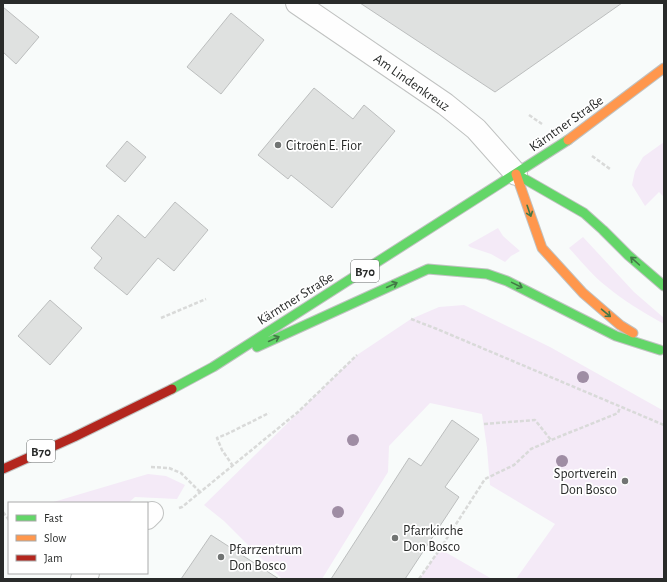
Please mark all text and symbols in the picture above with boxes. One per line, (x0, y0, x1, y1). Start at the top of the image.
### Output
street label: Am Lindenkreuz (371, 52, 452, 114)
street label: Kärntner Straße (527, 93, 606, 154)
place label: Citroën E. Fior (286, 139, 362, 153)
marker: Citroën E. Fior (273, 140, 283, 150)
one-way arrow (526, 205, 534, 217)
one-way arrow (629, 256, 640, 265)
road number: B70 (351, 260, 379, 282)
street label: Kärntner Straße (255, 270, 336, 328)
one-way arrow (386, 281, 398, 288)
one-way arrow (510, 282, 522, 289)
one-way arrow (601, 308, 611, 317)
one-way arrow (268, 335, 280, 342)
road number: B70 (27, 440, 55, 462)
place label: Sportverein Don Bosco (554, 467, 617, 497)
marker: Sportverein Don Bosco (620, 476, 630, 486)
legend (8, 502, 148, 574)
text: Fast (44, 512, 63, 524)
place label: Pfarrkirche Don Bosco (403, 524, 463, 554)
text: Slow (44, 532, 66, 544)
marker: Pfarrkirche Don Bosco (390, 533, 400, 543)
place label: Pfarrzentrum Don Bosco (229, 543, 302, 573)
text: Jam (44, 552, 63, 564)
marker: Pfarrzentrum Don Bosco (216, 552, 226, 562)

